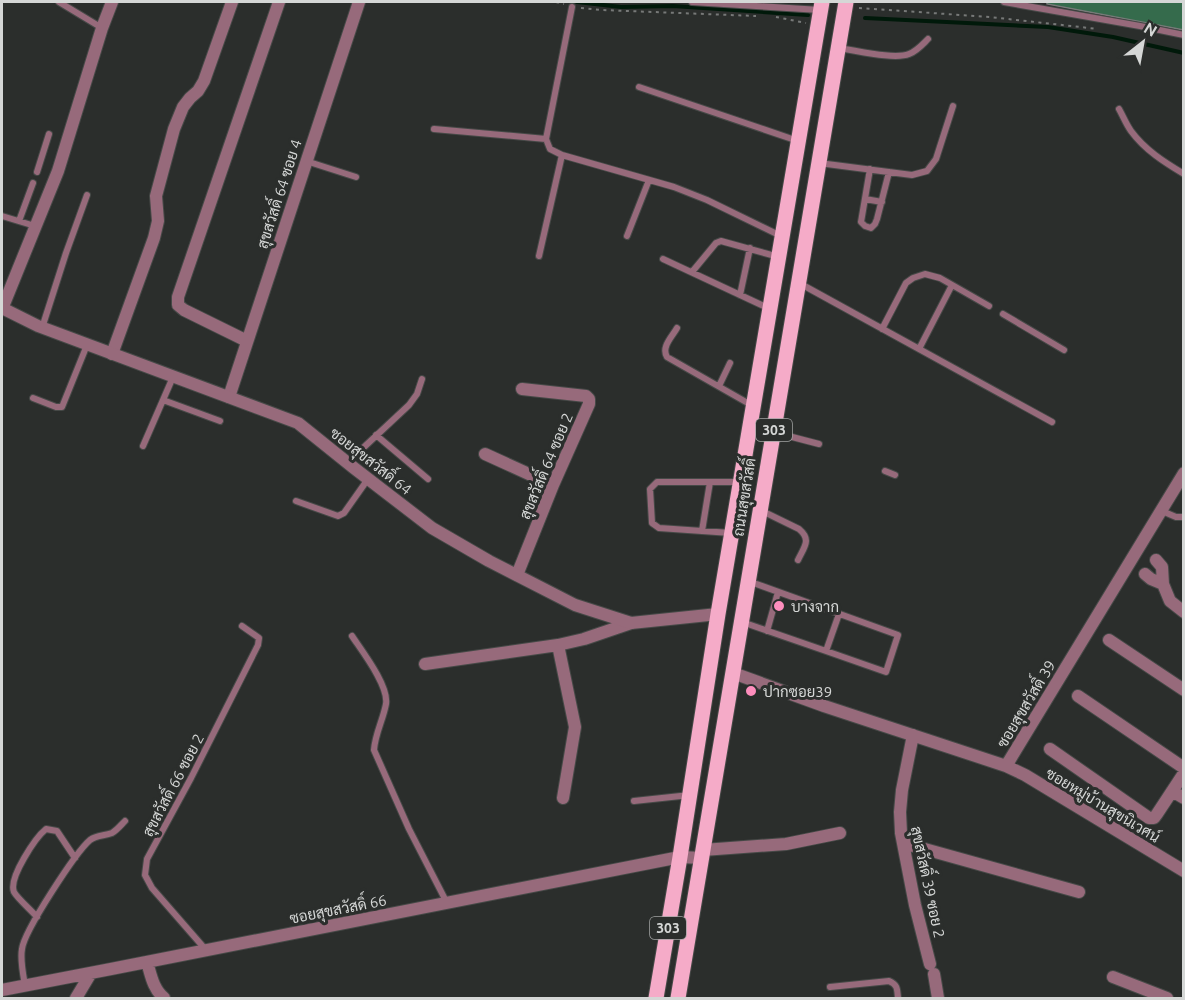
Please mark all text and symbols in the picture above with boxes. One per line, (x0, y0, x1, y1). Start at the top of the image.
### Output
north arrow (1113, 12, 1173, 72)
text: N (1141, 18, 1160, 40)
street label: สุขสวัสดิ์ 64 ซอย 4 (247, 135, 308, 252)
street label: สุขสวัสดิ์ 64 ซอย 2 (510, 408, 579, 523)
street label: ซอยสุขสวัสดิ์ 64 (325, 419, 419, 500)
road number: 303 (756, 419, 792, 441)
street label: ถนนสุขสวัสดิ์ (723, 455, 762, 538)
place label: บางจาก (791, 598, 839, 615)
marker: บางจาก (772, 599, 786, 613)
street label: ซอยสุขสวัสดิ์ 39 (988, 654, 1061, 752)
place label: ปากซอย39 (763, 683, 832, 700)
marker: ปากซอย39 (744, 684, 758, 698)
street label: สุขสวัสดิ์ 66 ซอย 2 (133, 728, 210, 841)
street label: ซอยหมู่บ้านสุขนิเวศน์ (1041, 763, 1164, 848)
street label: สุขสวัสดิ์ 39 ซอย 2 (905, 823, 954, 940)
street label: ซอยสุขสวัสดิ์ 66 (287, 885, 389, 930)
road number: 303 (650, 917, 686, 939)

